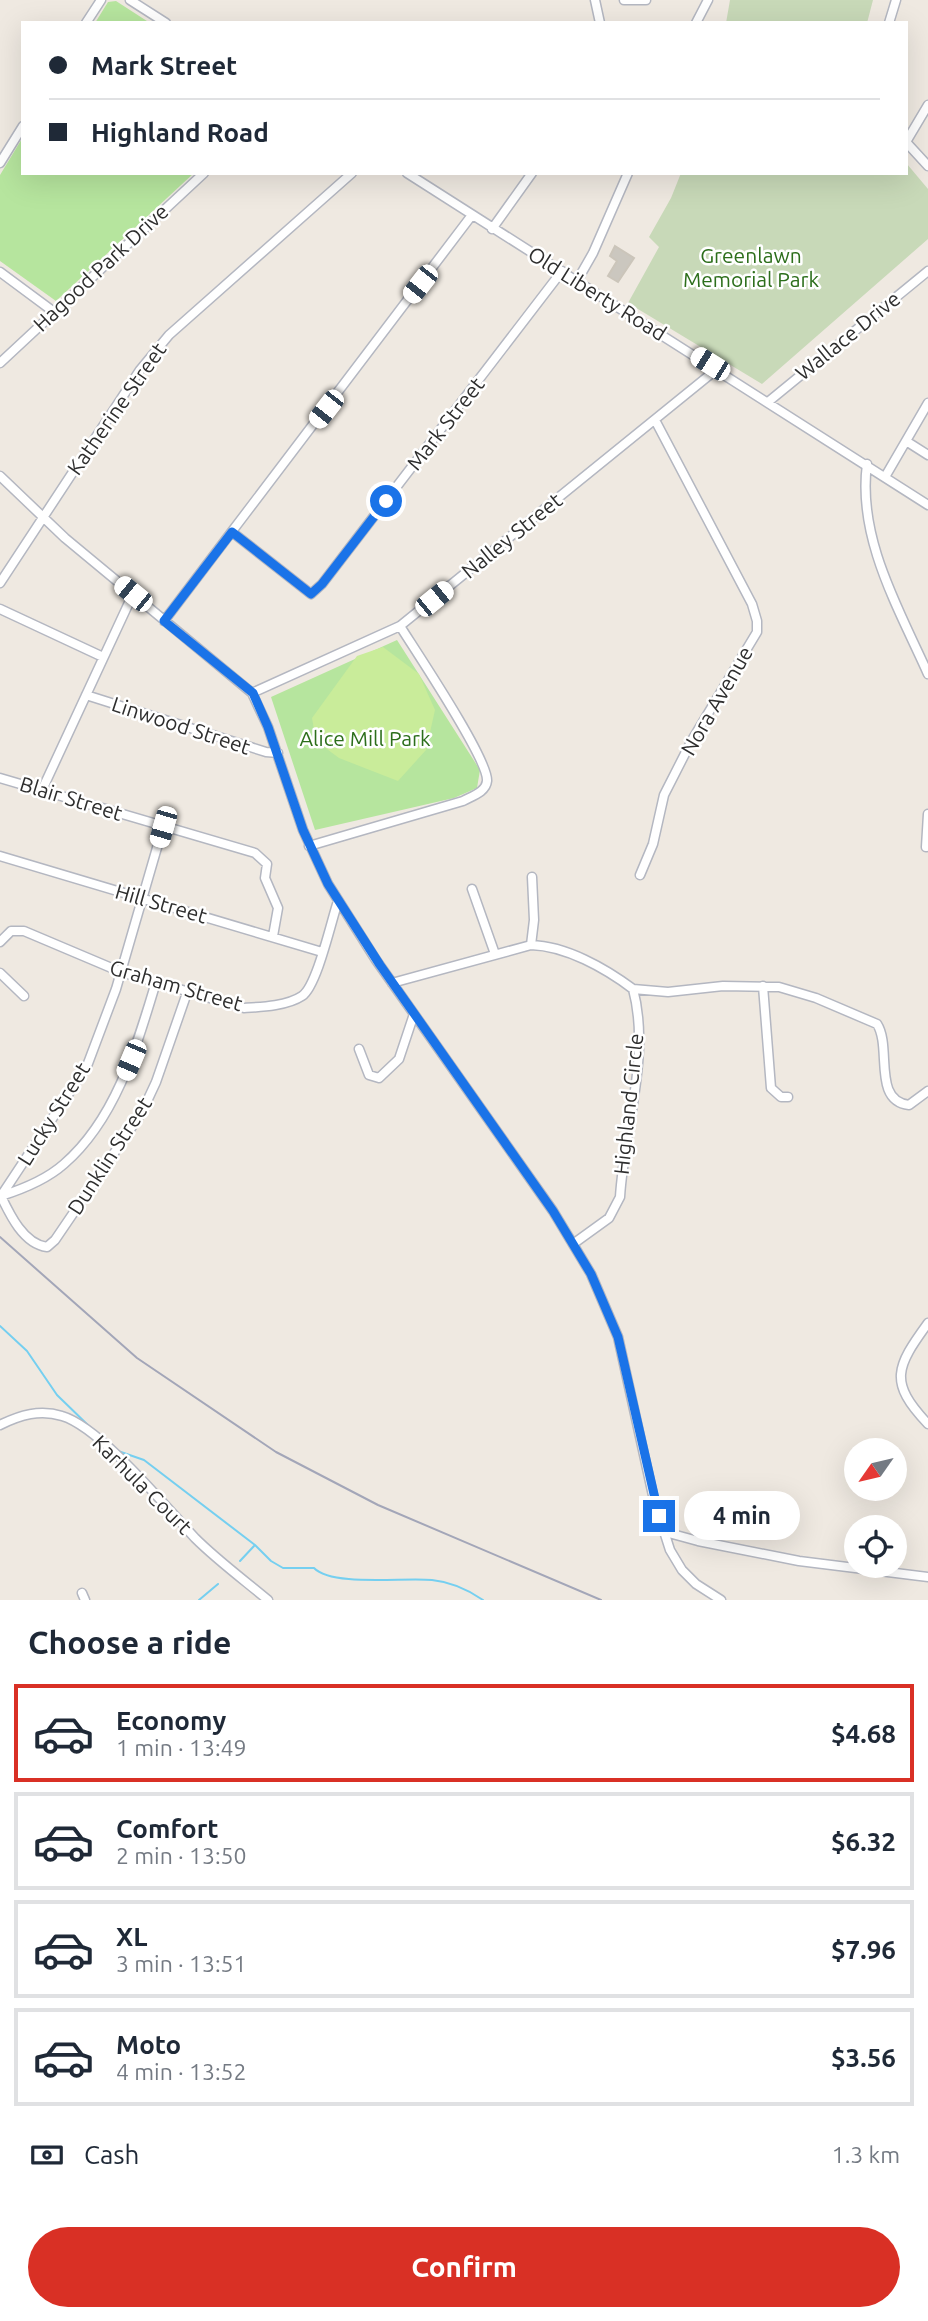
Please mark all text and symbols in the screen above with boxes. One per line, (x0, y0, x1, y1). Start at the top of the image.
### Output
text: Mark Street (91, 51, 237, 80)
text: Highland Road (91, 118, 269, 147)
street label: Hagood Park Drive (28, 199, 173, 336)
street label: Old Liberty Road (524, 241, 671, 345)
park label: Greenlawn Memorial Park (683, 243, 819, 291)
car (399, 261, 442, 307)
street label: Wallace Drive (790, 286, 904, 385)
street label: Katherine Street (62, 338, 171, 479)
car (687, 344, 734, 384)
street label: Mark Street (402, 372, 489, 475)
car (305, 386, 348, 432)
route start (370, 485, 402, 517)
street label: Nalley Street (456, 488, 566, 583)
car (111, 573, 156, 615)
car (412, 578, 457, 620)
street label: Nora Avenue (675, 642, 757, 759)
street label: Linwood Street (109, 691, 254, 759)
park label: Alice Mill Park (299, 726, 431, 750)
street label: Blair Street (17, 771, 126, 825)
car (148, 804, 179, 850)
street label: Hill Street (113, 879, 210, 928)
street label: Graham Street (107, 955, 245, 1015)
street label: Highland Circle (609, 1032, 647, 1176)
car (114, 1037, 149, 1083)
street label: Lucky Street (12, 1058, 94, 1169)
street label: Dunklin Street (62, 1092, 156, 1219)
street label: Karhula Court (88, 1430, 197, 1539)
north arrow (844, 1438, 906, 1502)
map controls (844, 1438, 907, 1578)
callout: 4 min (684, 1492, 799, 1540)
route end (643, 1500, 675, 1532)
text: 4 min (713, 1503, 771, 1528)
button: locate (844, 1515, 907, 1578)
text: Choose a ride (28, 1624, 231, 1660)
icon: car (32, 1702, 95, 1765)
text: Economy (116, 1706, 226, 1735)
text: $4.68 (831, 1719, 896, 1748)
text: 1 min · 13:49 (116, 1735, 247, 1760)
icon: car (32, 1810, 95, 1873)
text: Comfort (116, 1814, 219, 1843)
text: $6.32 (831, 1827, 896, 1856)
text: 2 min · 13:50 (116, 1843, 247, 1868)
icon: car (32, 1918, 95, 1981)
text: XL (116, 1922, 147, 1951)
text: $7.96 (831, 1935, 896, 1964)
text: 3 min · 13:51 (116, 1951, 247, 1976)
icon: car (32, 2026, 95, 2089)
text: Moto (116, 2030, 181, 2059)
text: $3.56 (831, 2043, 896, 2072)
text: 4 min · 13:52 (116, 2059, 247, 2084)
icon: cash (28, 2136, 66, 2174)
text: Cash (84, 2140, 139, 2169)
text: 1.3 km (832, 2142, 900, 2167)
button: Confirm (28, 2227, 900, 2307)

